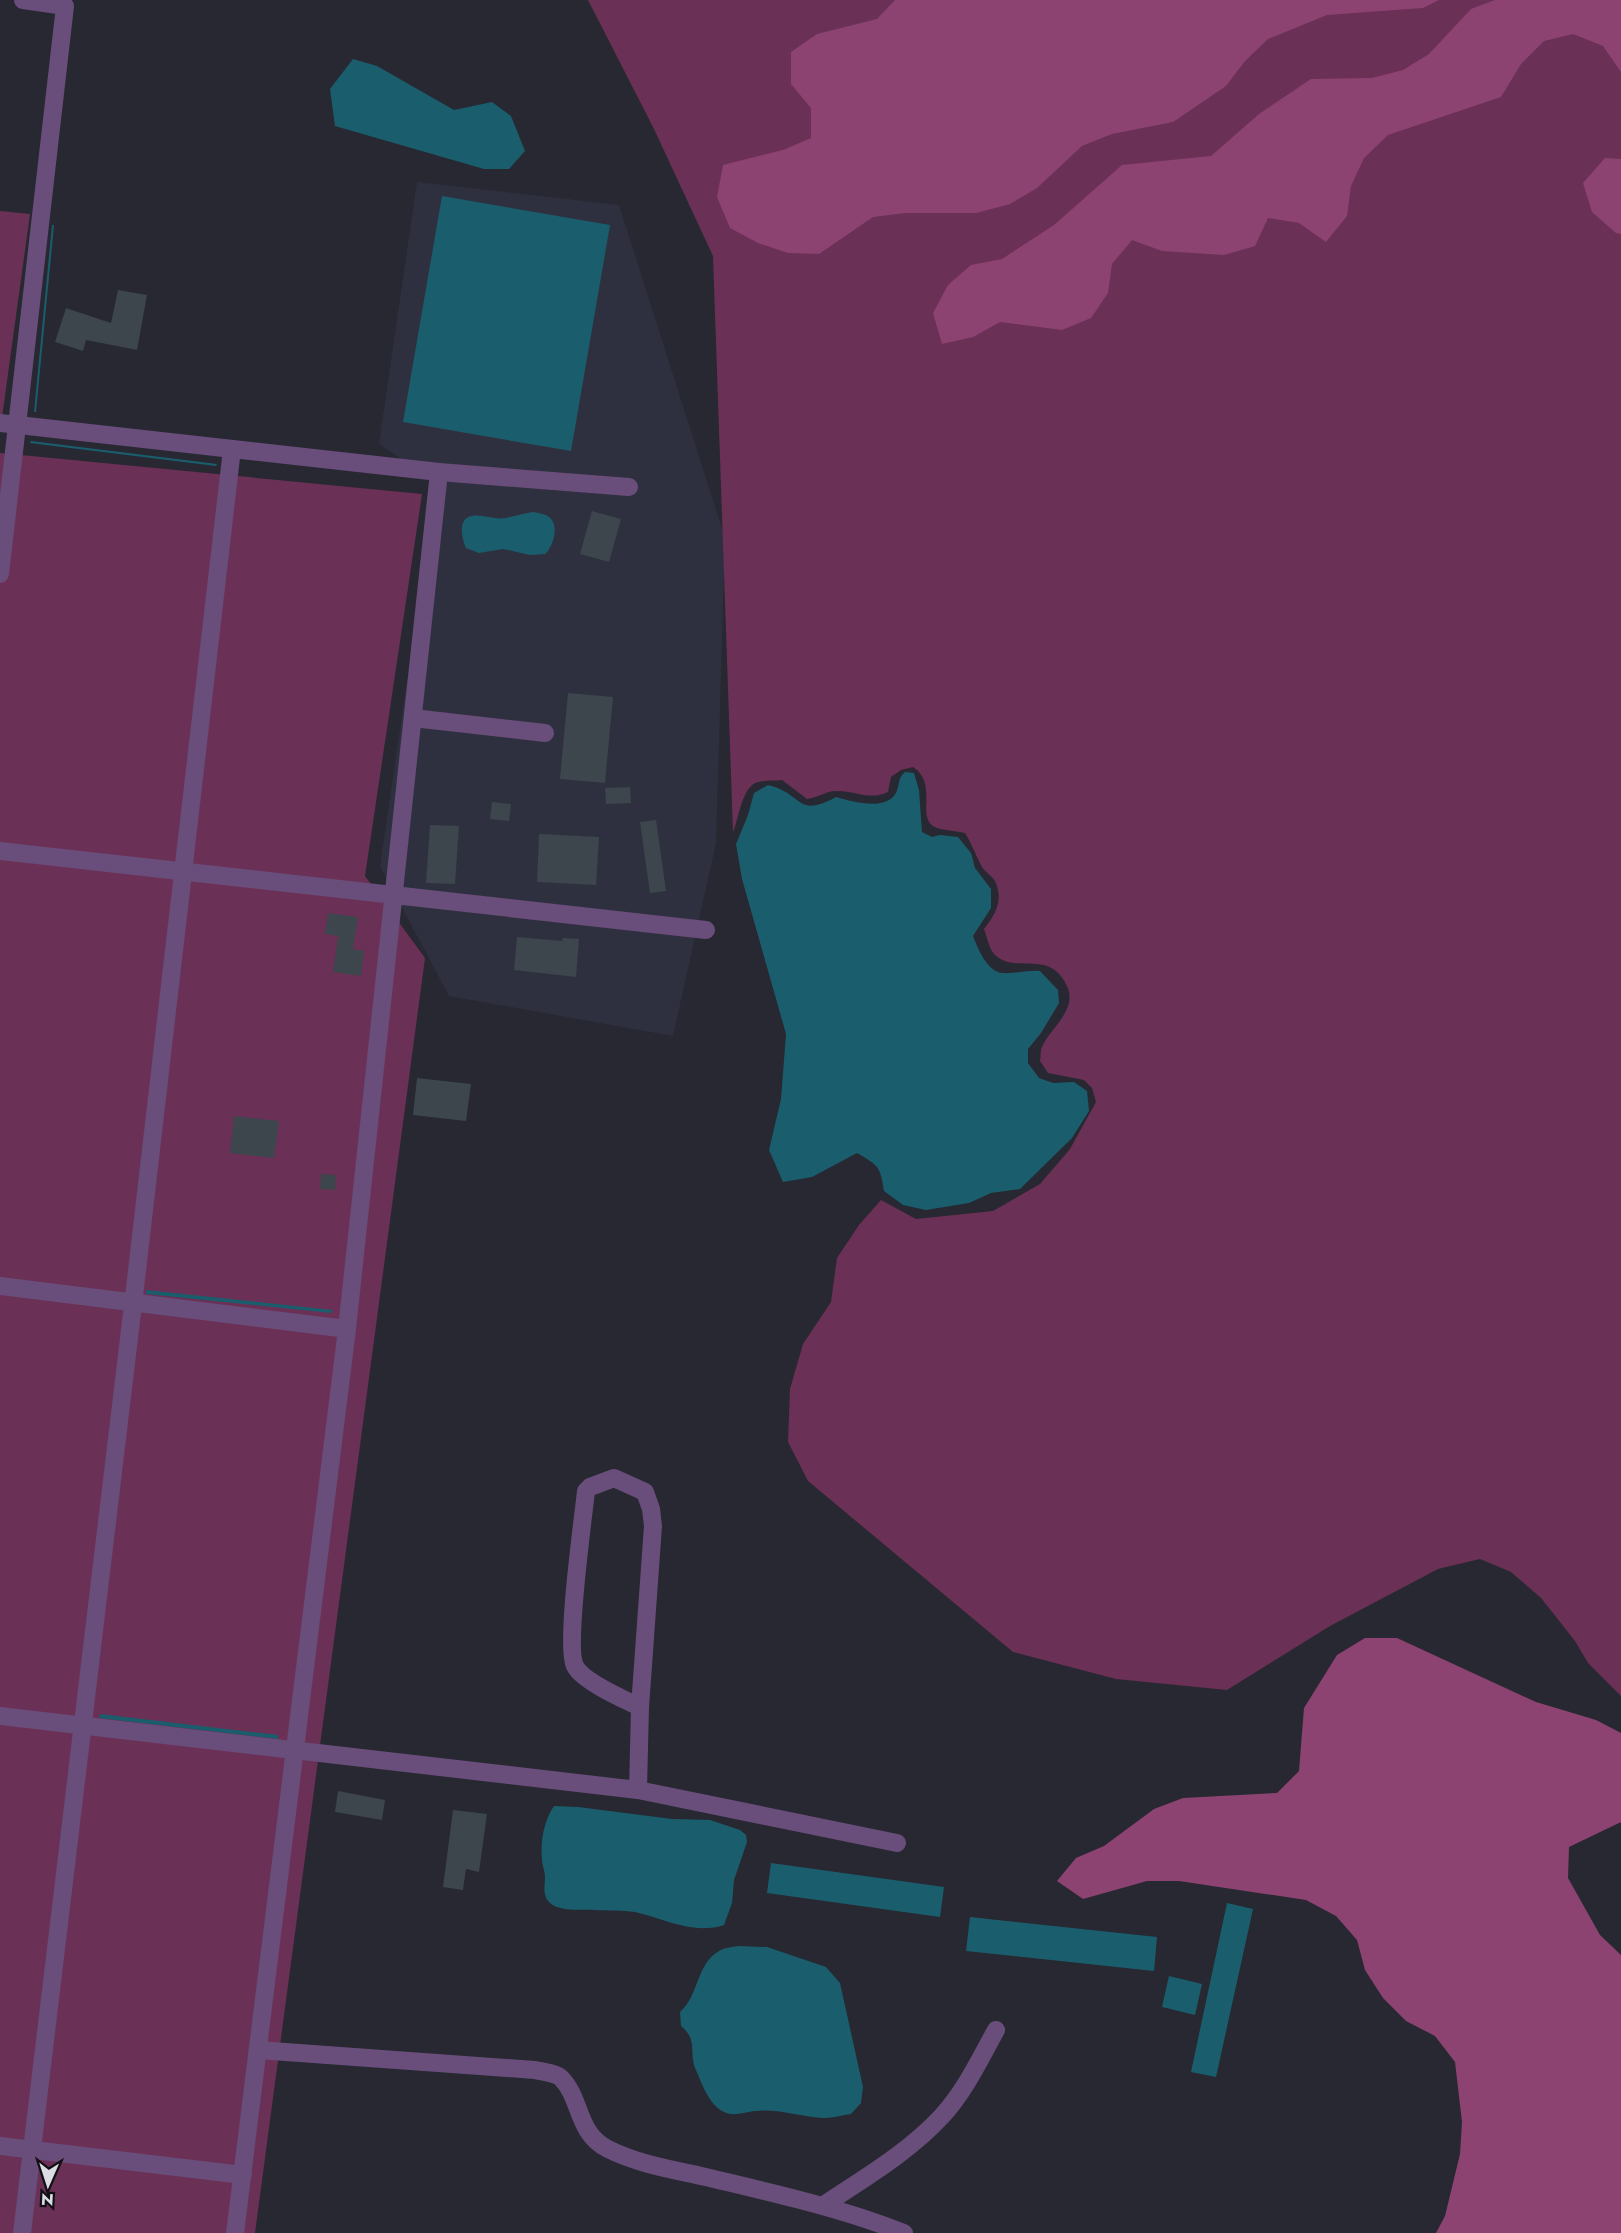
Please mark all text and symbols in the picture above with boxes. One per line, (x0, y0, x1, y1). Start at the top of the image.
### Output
north arrow (18, 2155, 78, 2215)
text: N (40, 2188, 54, 2211)

